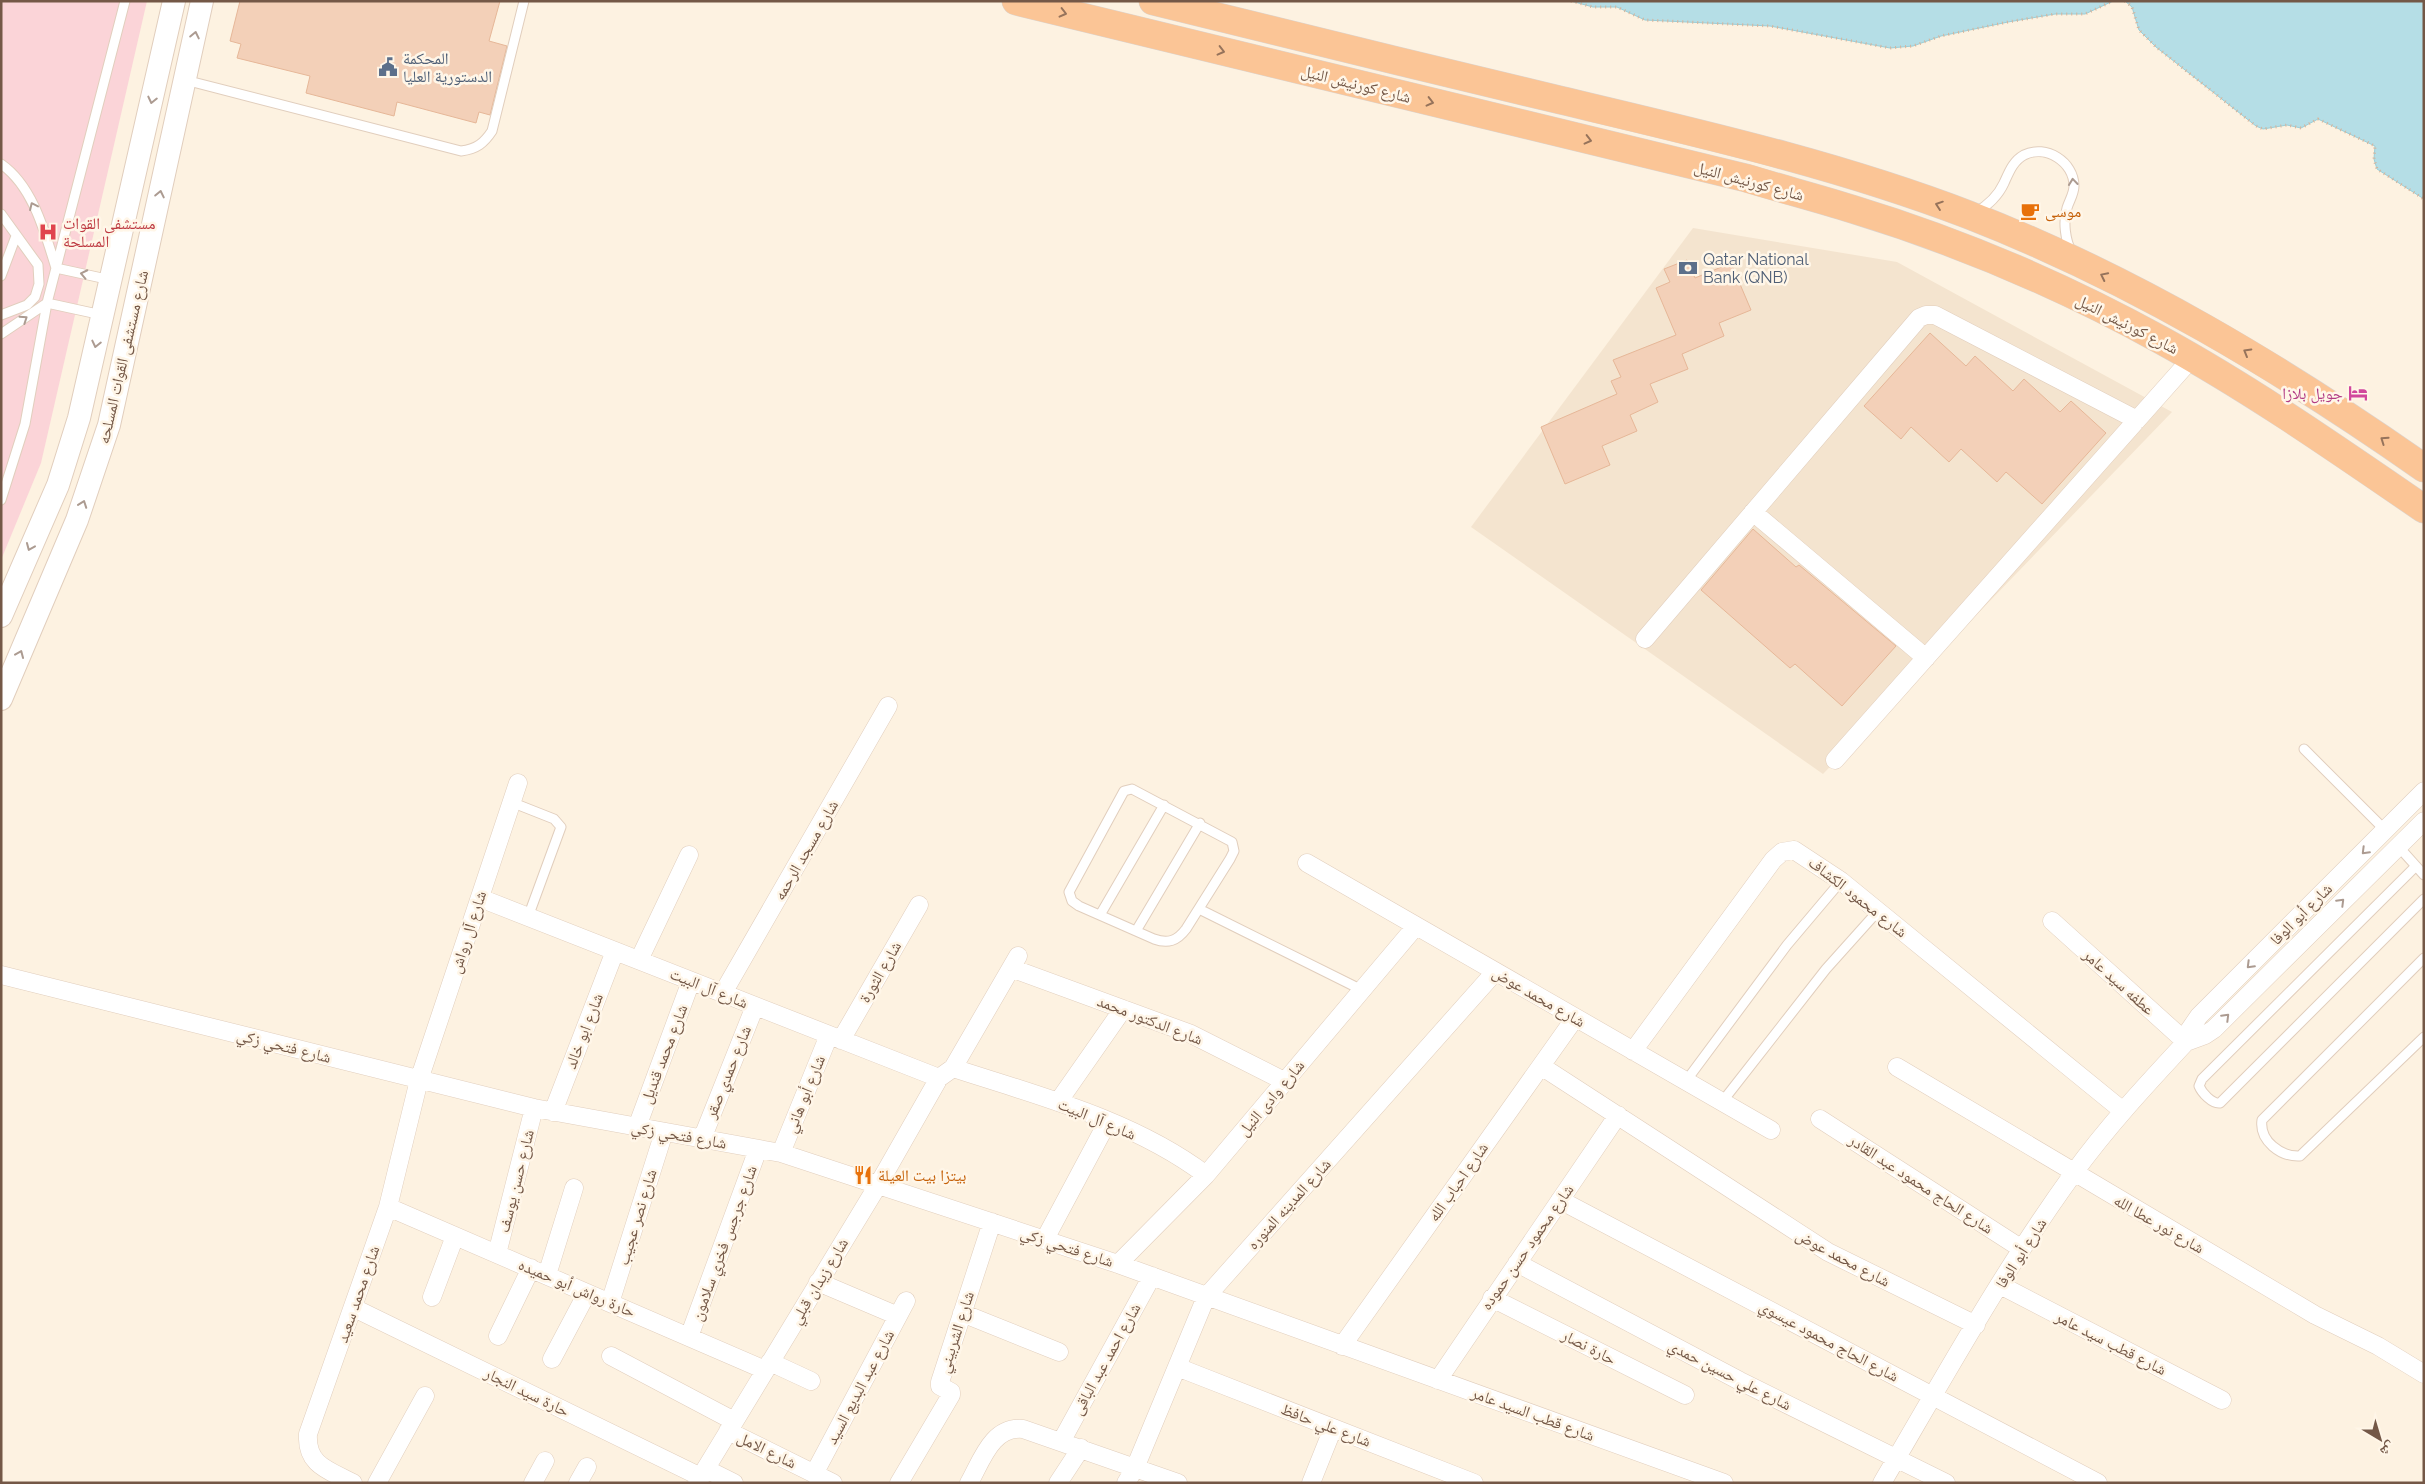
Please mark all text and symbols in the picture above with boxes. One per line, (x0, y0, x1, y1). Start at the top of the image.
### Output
one-way arrow (1059, 7, 1068, 18)
one-way arrow (189, 31, 199, 40)
one-way arrow (1217, 45, 1226, 56)
place label: المحكمة الدستورية العليا (403, 49, 492, 86)
public building icon: المحكمة الدستورية العليا (377, 56, 399, 78)
street label: شارع كورنيش النيل (1299, 61, 1413, 108)
one-way arrow (147, 95, 157, 104)
one-way arrow (1426, 96, 1434, 106)
one-way arrow (1584, 134, 1593, 145)
street label: شارع كورنيش النيل (1692, 157, 1806, 206)
one-way arrow (2068, 178, 2079, 186)
one-way arrow (154, 190, 165, 199)
cafe icon: موسى (2019, 200, 2041, 222)
one-way arrow (1935, 201, 1944, 211)
one-way arrow (29, 202, 39, 211)
place label: موسى (2045, 202, 2081, 222)
place label: مستشفى القوات المسلحة (63, 214, 156, 251)
hospital icon: مستشفى القوات المسلحة (37, 221, 59, 243)
place label: Qatar National Bank (QNB) (1703, 250, 1809, 287)
bank icon: Qatar National Bank (QNB) (1677, 257, 1699, 279)
street label: شارع مستشفى القوات المسلحه (94, 268, 153, 446)
one-way arrow (79, 269, 88, 280)
one-way arrow (2100, 271, 2109, 282)
street label: شارع كورنيش النيل (2072, 290, 2181, 359)
one-way arrow (19, 316, 28, 325)
one-way arrow (91, 339, 102, 348)
one-way arrow (2244, 348, 2253, 358)
hotel icon: جويل بلازا (2347, 382, 2369, 404)
place label: جويل بلازا (2282, 384, 2343, 404)
one-way arrow (2380, 437, 2390, 446)
one-way arrow (77, 501, 87, 509)
one-way arrow (25, 542, 36, 551)
one-way arrow (14, 650, 25, 659)
street label: شارع مسجد الرحمه (770, 797, 843, 904)
one-way arrow (2361, 845, 2370, 854)
street label: شارع محمود الكشاف (1804, 853, 1911, 942)
street label: شارع أبو الوفا (2266, 879, 2337, 950)
street label: شارع آل رواش (446, 888, 491, 976)
one-way arrow (2336, 899, 2345, 908)
street label: شارع الثورة (855, 938, 906, 1007)
street label: عطفه سيد عامر (2079, 944, 2159, 1019)
one-way arrow (2246, 960, 2255, 969)
street label: شارع محمد عوض (1489, 963, 1589, 1032)
street label: شارع آل البيت (667, 964, 751, 1013)
street label: شارع ابو خالد (561, 990, 608, 1072)
street label: شارع الدكتور محمد (1094, 991, 1205, 1050)
street label: شارع محمد قنديل (636, 1002, 693, 1107)
one-way arrow (2220, 1014, 2229, 1023)
street label: شارع حمدي صقر (700, 1023, 758, 1123)
street label: شارع فتحي زكي (234, 1025, 333, 1070)
street label: شارع أبو هاني (781, 1052, 832, 1137)
street label: شارع وادى النيل (1234, 1056, 1309, 1141)
street label: شارع آل البيت (1055, 1094, 1139, 1145)
street label: شارع فتحي زكي (629, 1117, 728, 1156)
street label: شارع حسن يوسف (494, 1128, 539, 1235)
street label: شارع الحاج محمود عبد القادر (1844, 1130, 1997, 1239)
street label: شارع احباب الله (1424, 1139, 1493, 1226)
street label: شارع المدينه المنوره (1243, 1155, 1336, 1254)
street label: شارع جرجس فخري سلامون (687, 1163, 764, 1324)
restaurant icon: بيتزا بيت العيلة (852, 1164, 874, 1186)
place label: بيتزا بيت العيلة (878, 1166, 966, 1185)
street label: شارع نصر عجيب (613, 1167, 662, 1268)
street label: شارع محمود حسن حموده (1477, 1181, 1578, 1314)
street label: شارع نور عطا الله (2110, 1190, 2208, 1258)
street label: شارع أبو الوفا (1991, 1214, 2052, 1292)
street label: شارع فتحي زكي (1017, 1223, 1116, 1274)
street label: شارع محمد عوض (1792, 1225, 1893, 1292)
street label: شارع زيدان قبلي (786, 1234, 855, 1329)
street label: شارع محمد سعيد (333, 1243, 384, 1345)
street label: حارة رواش أبو حميده (515, 1255, 638, 1322)
street label: شارع الشربيني (934, 1289, 981, 1376)
street label: شارع الحاج محمود عيسوي (1755, 1296, 1902, 1389)
street label: شارع احمد عبد الباقى (1067, 1300, 1145, 1419)
street label: شارع قطب سيد عامر (2051, 1306, 2170, 1380)
street label: حارة نصار (1558, 1325, 1619, 1369)
street label: شارع عبد البديع السيد (822, 1327, 899, 1448)
street label: شارع علي حسين حمدي (1664, 1336, 1795, 1417)
street label: حارة سيد النجار (481, 1363, 572, 1421)
street label: شارع قطب السيد عامر (1468, 1383, 1597, 1446)
street label: شارع علي حافظ (1277, 1399, 1374, 1454)
north arrow (2355, 1414, 2405, 1464)
street label: شارع الامل (734, 1428, 800, 1473)
text: ش (2376, 1438, 2399, 1460)

